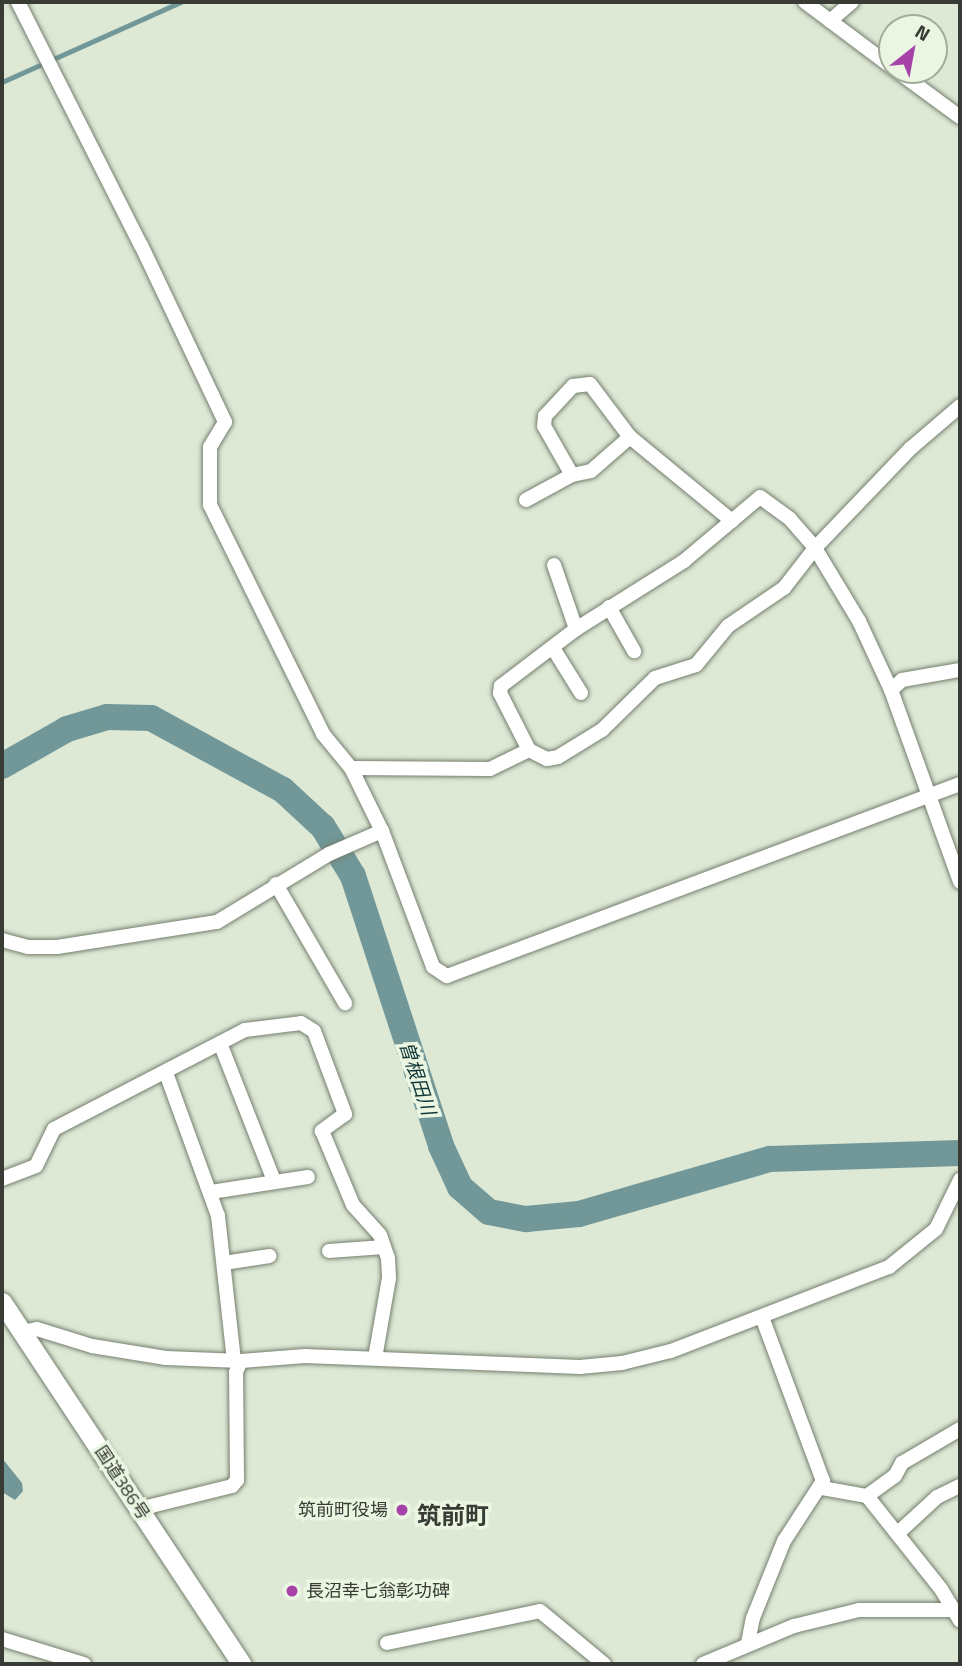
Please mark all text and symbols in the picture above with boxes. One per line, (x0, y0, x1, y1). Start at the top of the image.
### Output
north arrow (878, 14, 948, 84)
text: N (910, 16, 936, 48)
water label: 曽根田川 (395, 1038, 441, 1118)
street label: 国道386号 (90, 1442, 154, 1524)
place label: 筑前町役場 (298, 1499, 388, 1521)
marker: 筑前町役場 (394, 1502, 410, 1518)
district label: 筑前町 (417, 1502, 489, 1530)
place label: 長沼幸七翁彰功碑 (306, 1580, 450, 1602)
marker: 長沼幸七翁彰功碑 (284, 1583, 300, 1599)

